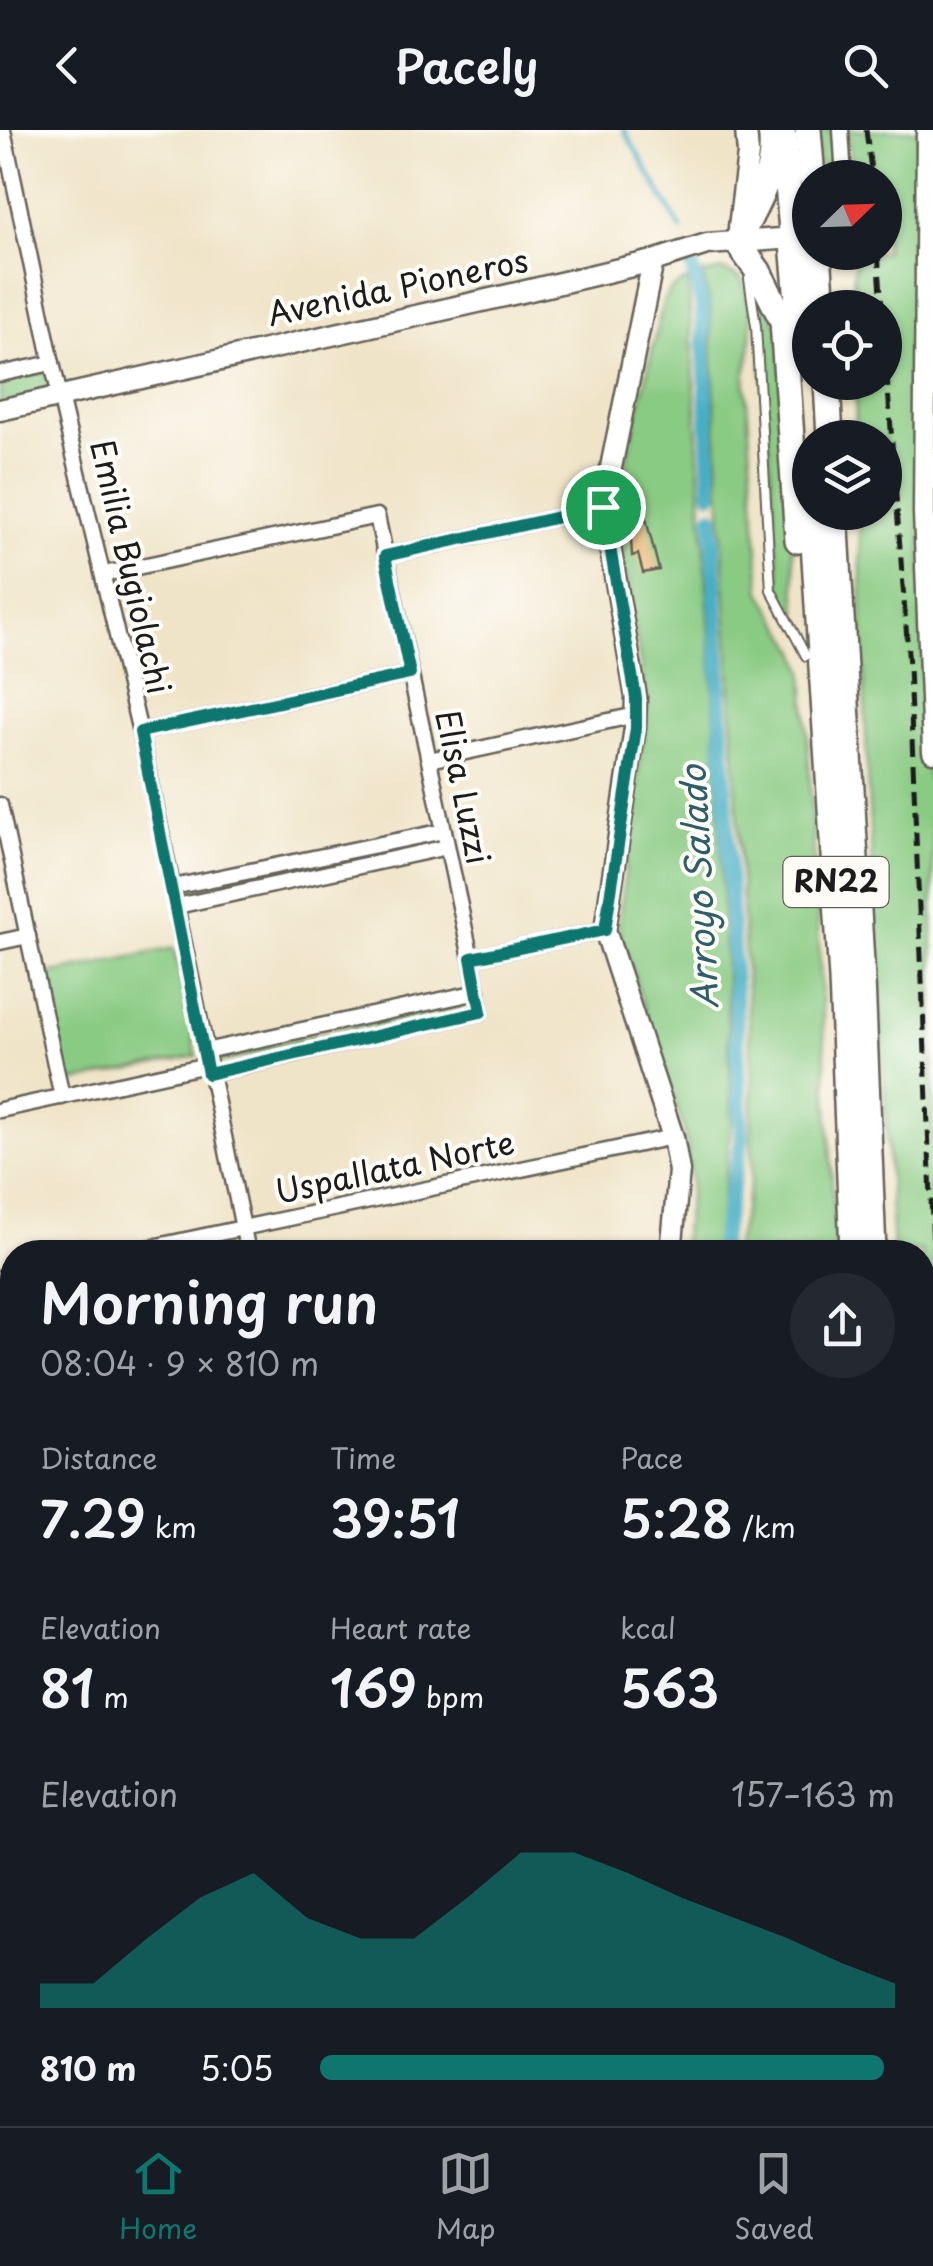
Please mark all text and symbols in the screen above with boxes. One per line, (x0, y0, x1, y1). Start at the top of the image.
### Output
text: Pacely (395, 31, 538, 99)
icon: back (40, 38, 95, 93)
icon: search (838, 38, 893, 93)
north arrow (792, 160, 902, 270)
map controls (792, 160, 902, 530)
street label: Avenida Pioneros (263, 235, 532, 337)
button: locate (792, 290, 902, 400)
button: layers (792, 420, 902, 530)
street label: Emilia Bugiolachi (79, 435, 185, 698)
pin (561, 465, 646, 550)
icon: arrive (576, 480, 631, 535)
street label: Elisa Luzzi (424, 705, 504, 868)
water label: Arroyo Salado (665, 762, 730, 1010)
road number: RN22 (784, 857, 888, 907)
street label: Uspallata Norte (271, 1117, 519, 1215)
text: Morning run (40, 1260, 378, 1343)
button: share (790, 1273, 895, 1378)
text: 08:04 · 9 × 810 m (40, 1339, 319, 1387)
text: Distance (40, 1436, 158, 1479)
text: Time (330, 1436, 396, 1479)
text: Pace (620, 1436, 683, 1479)
text: 7.29 (40, 1479, 146, 1555)
text: 39:51 (330, 1479, 460, 1555)
text: 5:28 (620, 1479, 733, 1555)
text: km (146, 1505, 197, 1548)
text: /km (733, 1505, 796, 1548)
text: Elevation (40, 1606, 161, 1649)
text: Heart rate (330, 1606, 471, 1649)
text: kcal (620, 1606, 676, 1649)
text: 81 (40, 1649, 94, 1725)
text: 169 (330, 1649, 417, 1725)
text: 563 (620, 1649, 719, 1725)
text: m (94, 1675, 129, 1718)
text: bpm (417, 1675, 484, 1718)
text: Elevation (40, 1770, 178, 1818)
text: 157–163 m (731, 1770, 895, 1818)
text: 810 m (40, 2044, 136, 2092)
text: 5:05 (200, 2044, 273, 2092)
tab: Home (119, 2146, 197, 2249)
tab: Map (436, 2146, 496, 2249)
tab: Saved (734, 2146, 814, 2249)

